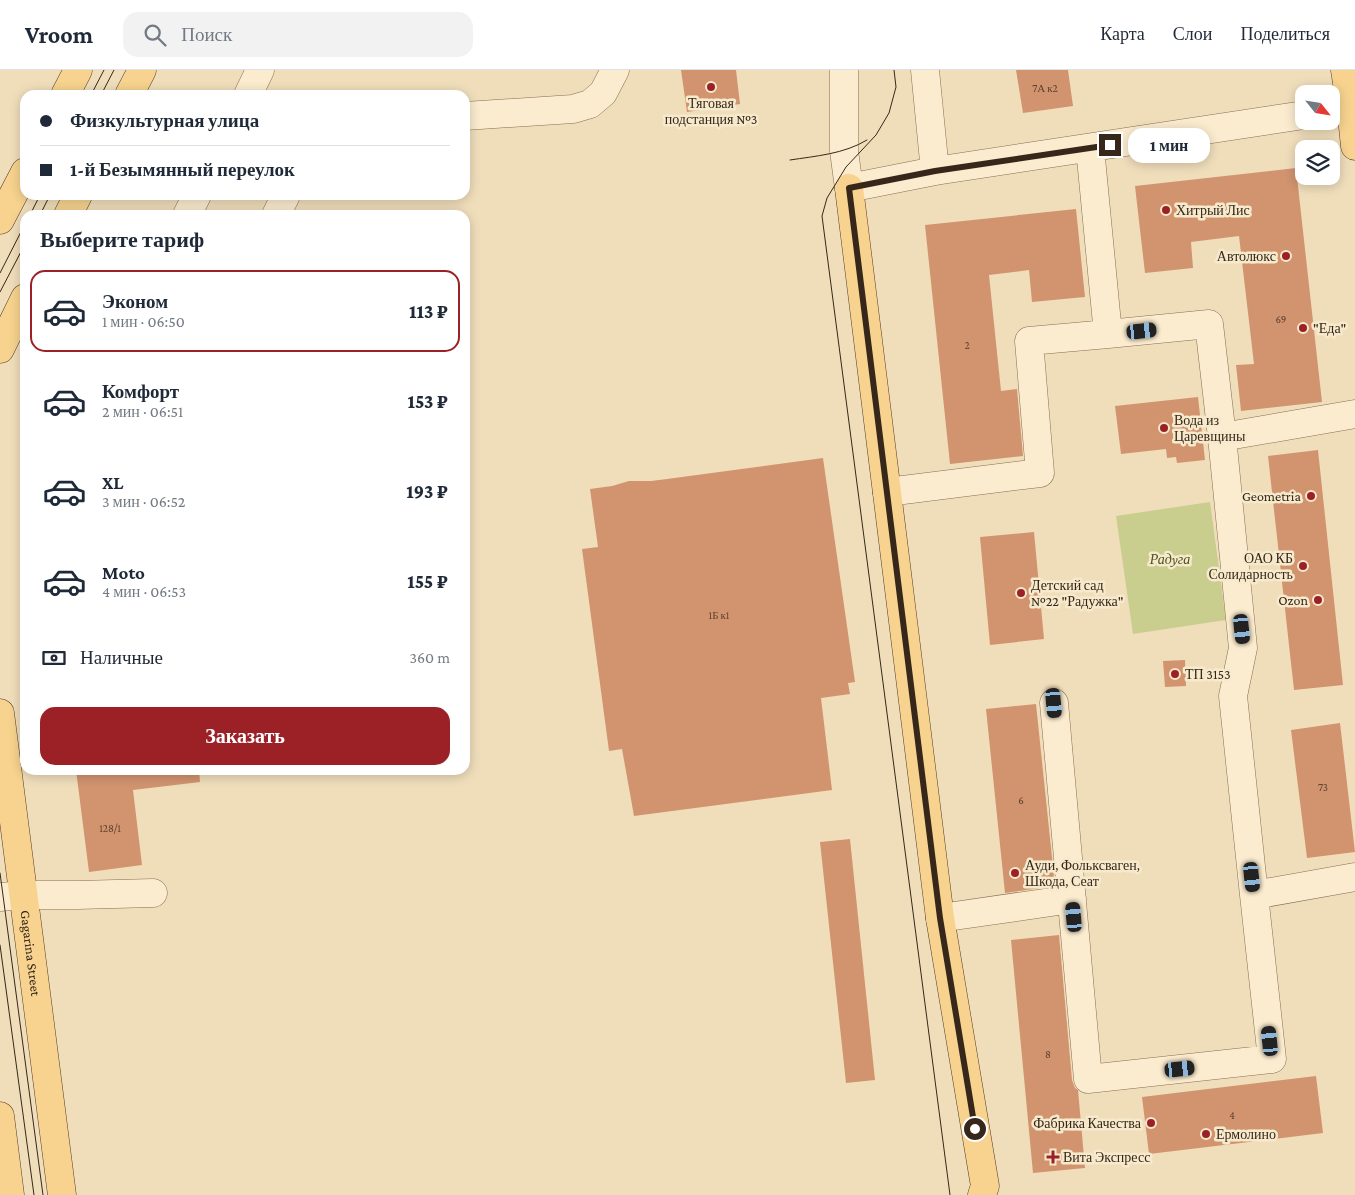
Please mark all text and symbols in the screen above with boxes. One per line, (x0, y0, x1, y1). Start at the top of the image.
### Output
search box (123, 12, 473, 57)
text: Vroom (25, 21, 93, 48)
icon: search (141, 21, 169, 49)
text: Поиск (181, 24, 232, 45)
text: Карта (1100, 24, 1145, 44)
text: Слои (1173, 24, 1212, 44)
text: Поделиться (1240, 24, 1330, 44)
marker: Тяговая подстанция №3 (705, 81, 717, 93)
house number: 7А к2 (1032, 82, 1058, 94)
north arrow (1295, 85, 1340, 130)
map controls (1295, 85, 1340, 185)
place label: Тяговая подстанция №3 (665, 95, 757, 127)
text: Физкультурная улица (70, 110, 259, 131)
callout: 1 мин (1128, 128, 1210, 162)
route end (1099, 134, 1121, 156)
text: 1 мин (1150, 137, 1188, 154)
button: layers (1295, 140, 1340, 185)
text: 1-й Безымянный переулок (70, 159, 295, 180)
place label: Хитрый Лис (1176, 202, 1250, 218)
marker: Хитрый Лис (1160, 204, 1172, 216)
text: Выберите тариф (40, 227, 204, 252)
place label: Автолюкс (1217, 248, 1276, 264)
marker: Автолюкс (1280, 250, 1292, 262)
icon: car (42, 289, 87, 334)
text: Эконом (102, 291, 168, 312)
text: 113 ₽ (409, 301, 448, 322)
text: 1 мин · 06:50 (102, 313, 185, 330)
house number: 69 (1276, 313, 1286, 325)
place label: "Еда" (1313, 320, 1346, 336)
car (1126, 322, 1157, 340)
marker: "Еда" (1297, 322, 1309, 334)
house number: 2 (964, 339, 970, 351)
icon: car (42, 379, 87, 424)
text: Комфорт (102, 381, 179, 402)
text: 153 ₽ (408, 391, 448, 412)
text: 2 мин · 06:51 (102, 403, 183, 420)
place label: Вода из Царевщины (1174, 412, 1246, 444)
marker: Вода из Царевщины (1158, 422, 1170, 434)
icon: car (42, 469, 87, 514)
text: XL (102, 472, 124, 493)
text: 193 ₽ (406, 481, 448, 502)
place label: Geometria (1242, 488, 1302, 504)
marker: Geometria (1305, 490, 1317, 502)
text: 3 мин · 06:52 (102, 493, 185, 510)
place label: ОАО КБ Солидарность (1208, 550, 1293, 582)
park label: Радyга (1149, 551, 1190, 567)
icon: car (42, 559, 87, 604)
marker: ОАО КБ Солидарность (1297, 560, 1309, 572)
text: Moto (102, 562, 145, 583)
text: 155 ₽ (407, 571, 448, 592)
place label: Детский сад №22 "Радужка" (1031, 577, 1123, 609)
text: 4 мин · 06:53 (102, 583, 186, 600)
marker: Детский сад №22 "Радужка" (1015, 587, 1027, 599)
place label: Ozon (1278, 592, 1308, 608)
marker: Ozon (1312, 594, 1324, 606)
house number: 1Б к1 (708, 609, 730, 621)
car (1232, 613, 1251, 645)
icon: cash (40, 644, 68, 672)
text: Наличные (80, 647, 163, 668)
text: 360 m (409, 649, 450, 666)
place label: ТП 3153 (1185, 666, 1231, 682)
marker: ТП 3153 (1169, 668, 1181, 680)
car (1045, 687, 1062, 719)
button: Заказать (40, 707, 450, 765)
house number: 73 (1318, 781, 1328, 793)
house number: 6 (1018, 794, 1024, 806)
house number: 128/1 (99, 822, 121, 834)
place label: Ауди, Фольксваген, Шкода, Сеат (1025, 857, 1140, 889)
car (1242, 861, 1261, 893)
marker: Ауди, Фольксваген, Шкода, Сеат (1009, 867, 1021, 879)
car (1065, 901, 1082, 933)
street label: Gagarina Street (17, 909, 44, 997)
car (1260, 1025, 1279, 1057)
house number: 8 (1045, 1048, 1051, 1060)
car (1164, 1060, 1195, 1078)
house number: 4 (1229, 1109, 1235, 1121)
place label: Фабрика Качества (1033, 1115, 1142, 1131)
marker: Фабрика Качества (1145, 1117, 1157, 1129)
route start (964, 1118, 986, 1140)
place label: Ермолино (1216, 1126, 1276, 1142)
marker: Ермолино (1200, 1128, 1212, 1140)
place label: Вита Экспресс (1063, 1149, 1150, 1165)
marker: Вита Экспресс (1047, 1151, 1059, 1163)

